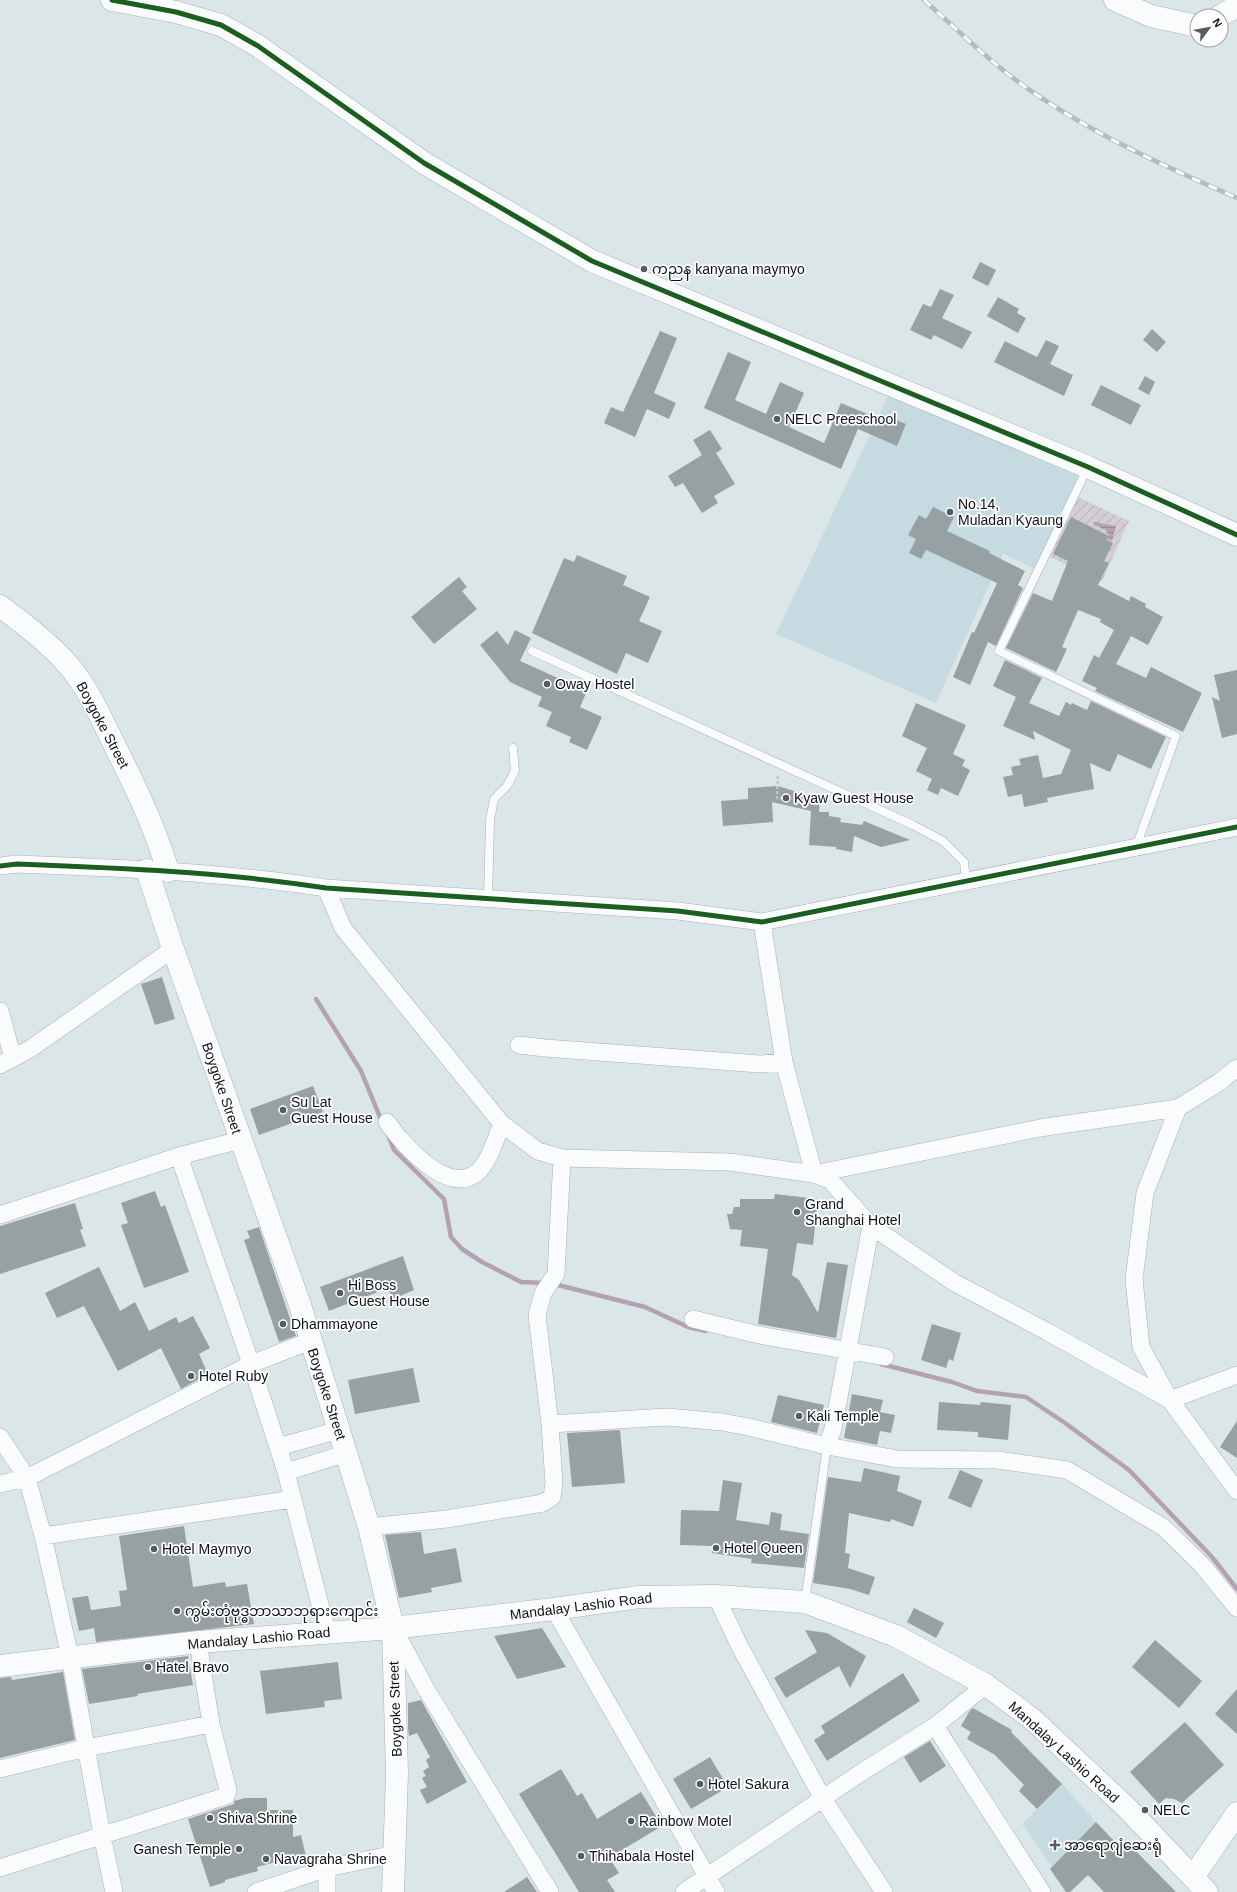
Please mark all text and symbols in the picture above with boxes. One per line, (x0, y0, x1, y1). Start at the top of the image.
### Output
north arrow (1189, 8, 1229, 48)
text: N (1210, 16, 1225, 29)
place label: ကညန kanyana maymyo (652, 261, 805, 281)
marker: ကညန kanyana maymyo (639, 264, 649, 274)
place label: NELC Preeschool (785, 411, 896, 427)
marker: NELC Preeschool (772, 414, 782, 424)
place label: No.14, Muladan Kyaung (958, 496, 1063, 528)
marker: No.14, Muladan Kyaung (945, 507, 955, 517)
place label: Oway Hostel (555, 676, 634, 692)
street label: Boygoke Street (73, 679, 133, 771)
marker: Oway Hostel (542, 679, 552, 689)
place label: Kyaw Guest House (794, 790, 914, 806)
marker: Kyaw Guest House (781, 793, 791, 803)
street label: Boygoke Street (199, 1040, 245, 1136)
place label: Su Lat Guest House (291, 1094, 373, 1126)
marker: Su Lat Guest House (278, 1105, 288, 1115)
place label: Grand Shanghai Hotel (805, 1196, 901, 1228)
marker: Grand Shanghai Hotel (792, 1207, 802, 1217)
place label: Hi Boss Guest House (348, 1277, 430, 1309)
marker: Hi Boss Guest House (335, 1288, 345, 1298)
place label: Dhammayone (291, 1316, 378, 1332)
marker: Dhammayone (278, 1319, 288, 1329)
street label: Boygoke Street (305, 1346, 349, 1442)
place label: Hotel Ruby (199, 1368, 268, 1384)
marker: Hotel Ruby (186, 1371, 196, 1381)
place label: Kali Temple (807, 1408, 879, 1424)
marker: Kali Temple (794, 1411, 804, 1421)
place label: Hotel Queen (724, 1540, 803, 1556)
place label: Hotel Maymyo (162, 1541, 252, 1557)
marker: Hotel Queen (711, 1543, 721, 1553)
marker: Hotel Maymyo (149, 1544, 159, 1554)
street label: Mandalay Lashio Road (509, 1589, 653, 1623)
place label: ကွမ်းတုံဗုဒ္ဓဘာသာဘုရားကျောင်း (185, 1601, 378, 1623)
marker: ကွမ်းတုံဗုဒ္ဓဘာသာဘုရားကျောင်း (172, 1606, 182, 1616)
street label: Mandalay Lashio Road (187, 1624, 331, 1652)
place label: Hatel Bravo (156, 1659, 229, 1675)
street label: Boygoke Street (385, 1661, 405, 1757)
marker: Hatel Bravo (143, 1662, 153, 1672)
street label: Mandalay Lashio Road (1005, 1698, 1123, 1806)
place label: Hotel Sakura (708, 1776, 789, 1792)
marker: Hotel Sakura (695, 1779, 705, 1789)
place label: NELC (1153, 1802, 1190, 1818)
marker: NELC (1140, 1805, 1150, 1815)
place label: Shiva Shrine (218, 1810, 298, 1826)
marker: Shiva Shrine (205, 1813, 215, 1823)
place label: Rainbow Motel (639, 1813, 732, 1829)
marker: Rainbow Motel (626, 1816, 636, 1826)
place label: အာရောဂျံဆေးရုံ (1064, 1837, 1162, 1857)
marker: အာရောဂျံဆေးရုံ (1049, 1839, 1061, 1851)
place label: Ganesh Temple (133, 1841, 231, 1857)
marker: Ganesh Temple (234, 1844, 244, 1854)
place label: Thihabala Hostel (589, 1848, 694, 1864)
place label: Navagraha Shrine (274, 1851, 387, 1867)
marker: Thihabala Hostel (576, 1851, 586, 1861)
marker: Navagraha Shrine (261, 1854, 271, 1864)

